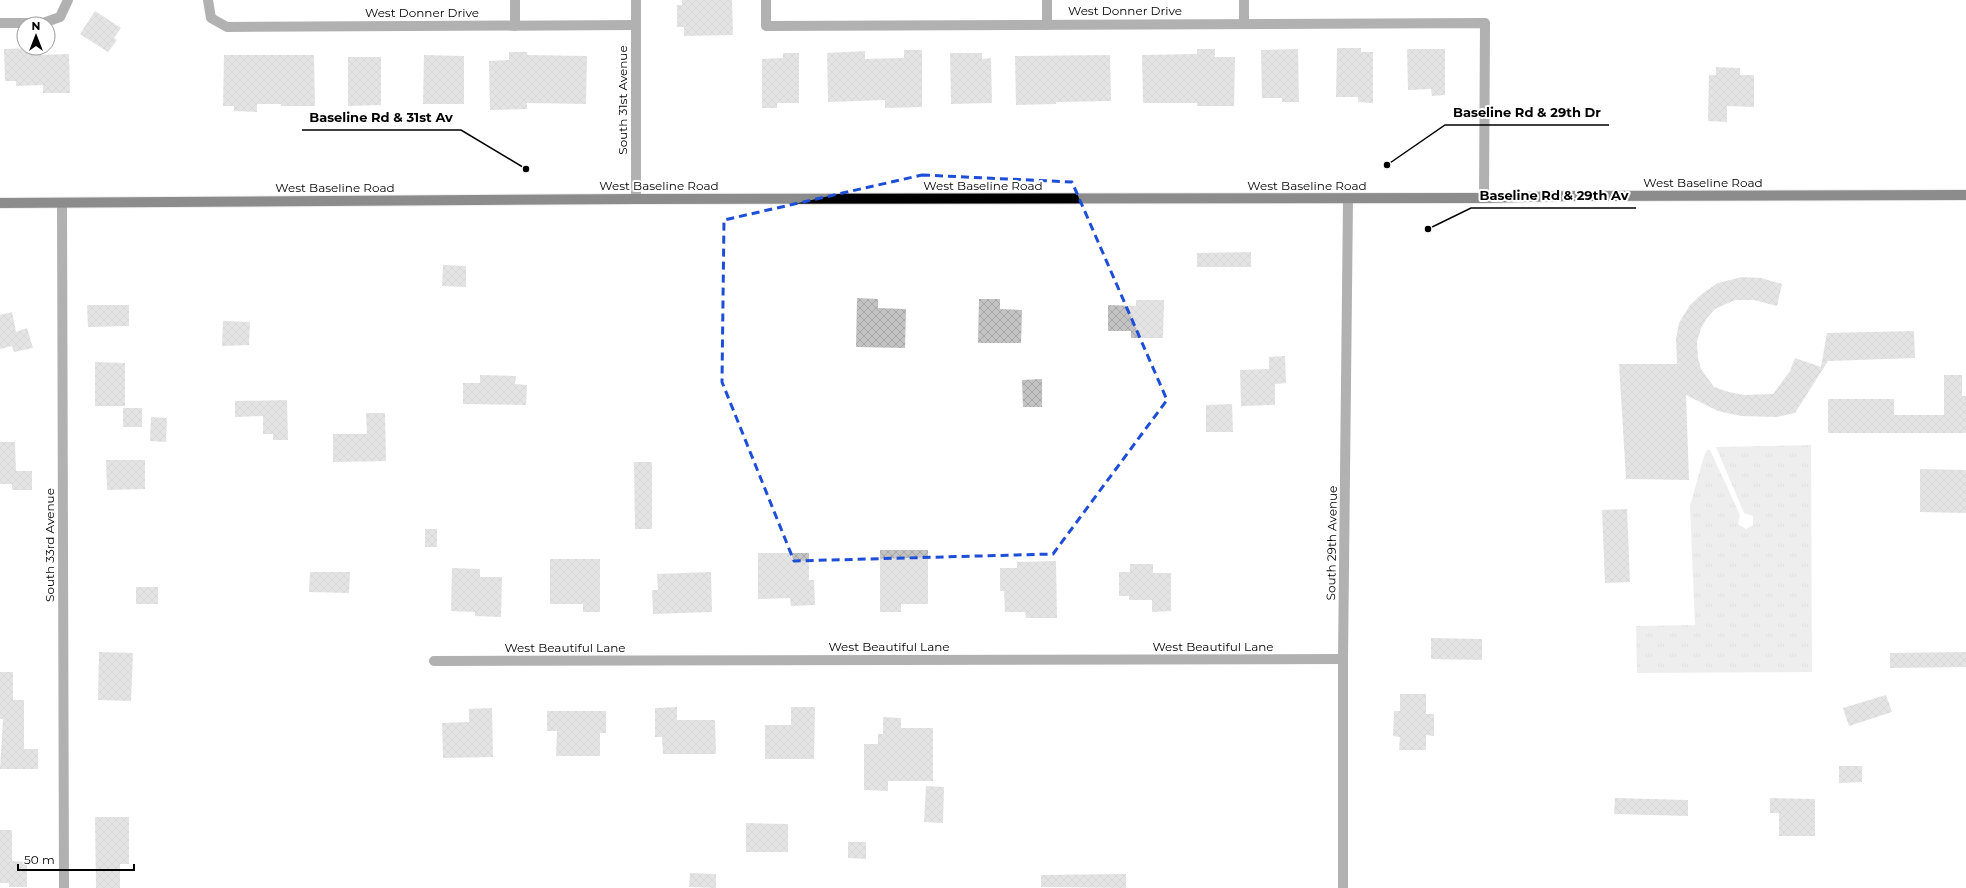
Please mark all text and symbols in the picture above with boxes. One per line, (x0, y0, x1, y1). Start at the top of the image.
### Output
street label: West Donner Drive (1068, 3, 1182, 18)
street label: West Donner Drive (365, 5, 479, 20)
north arrow (16, 16, 56, 56)
text: N (32, 19, 40, 33)
street label: South 31st Avenue (615, 45, 630, 155)
callout: Baseline Rd & 29th Dr (1445, 100, 1609, 125)
text: Baseline Rd & 29th Dr (1453, 104, 1601, 120)
callout: Baseline Rd & 31st Av (302, 105, 461, 130)
text: Baseline Rd & 31st Av (309, 109, 453, 125)
street label: West Baseline Road (1643, 175, 1763, 190)
street label: West Baseline Road (599, 178, 719, 193)
street label: West Baseline Road (923, 178, 1043, 193)
street label: West Baseline Road (1247, 178, 1367, 193)
street label: West Baseline Road (275, 180, 395, 195)
callout: Baseline Rd & 29th Av (1471, 183, 1636, 208)
text: Baseline Rd & 29th Av (1480, 187, 1629, 203)
street label: South 29th Avenue (1323, 485, 1340, 600)
street label: South 33rd Avenue (42, 488, 57, 602)
street label: West Beautiful Lane (828, 639, 950, 654)
street label: West Beautiful Lane (1152, 639, 1274, 654)
street label: West Beautiful Lane (504, 640, 626, 655)
scale bar (18, 846, 134, 872)
text: 50 m (24, 852, 55, 867)

